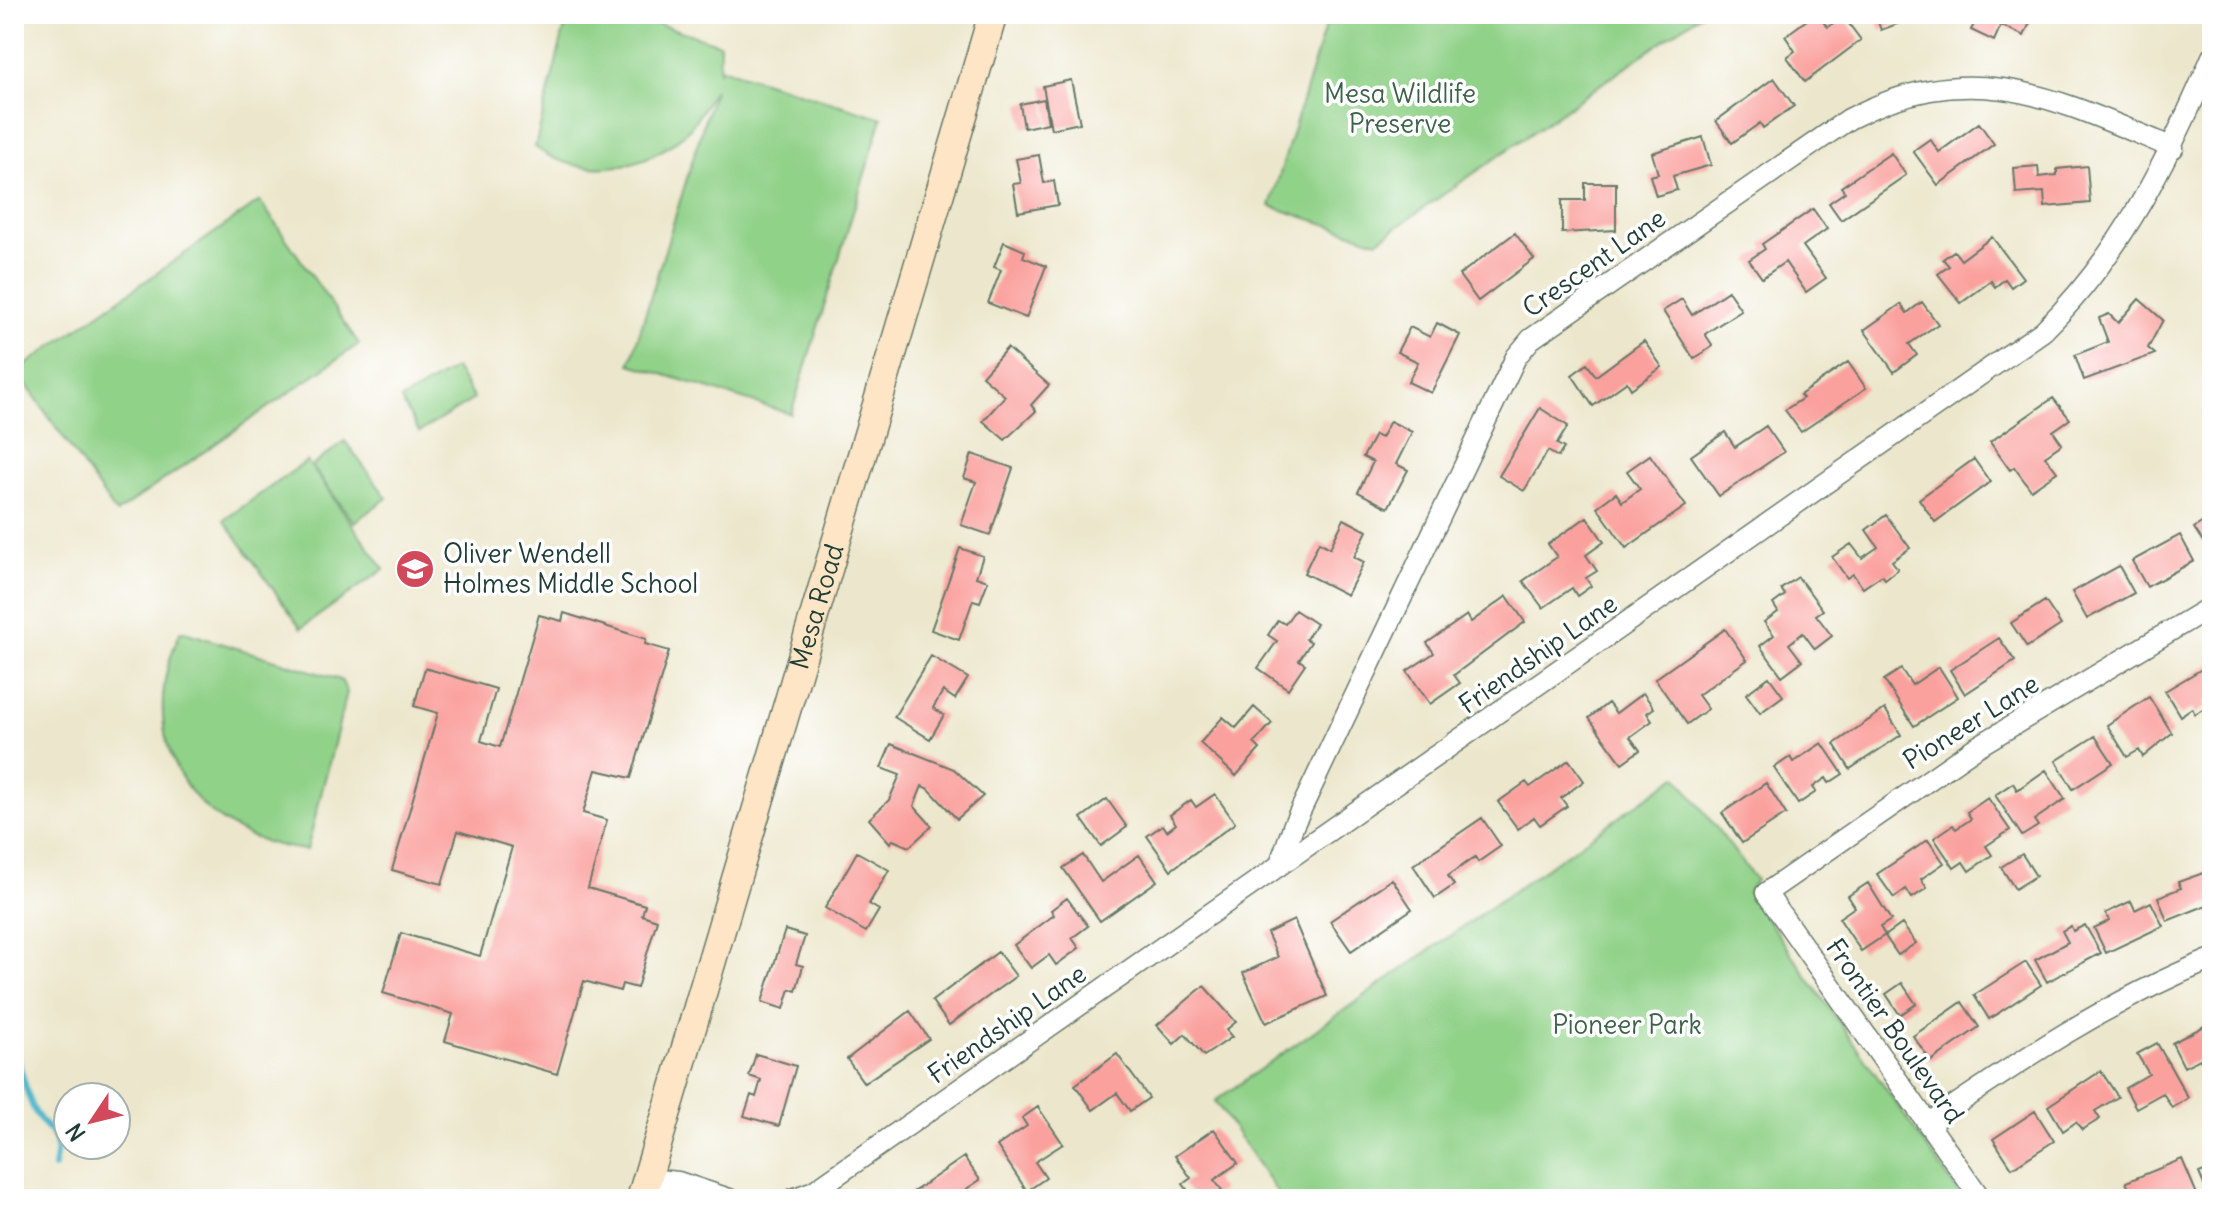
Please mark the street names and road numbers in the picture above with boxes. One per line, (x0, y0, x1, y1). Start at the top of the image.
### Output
street label: Crescent Lane (1516, 201, 1672, 324)
street label: Mesa Road (782, 540, 851, 673)
street label: Friendship Lane (1452, 587, 1623, 720)
street label: Pioneer Lane (1897, 667, 2045, 776)
street label: Frontier Boulevard (1819, 932, 1972, 1130)
street label: Friendship Lane (921, 957, 1092, 1090)

